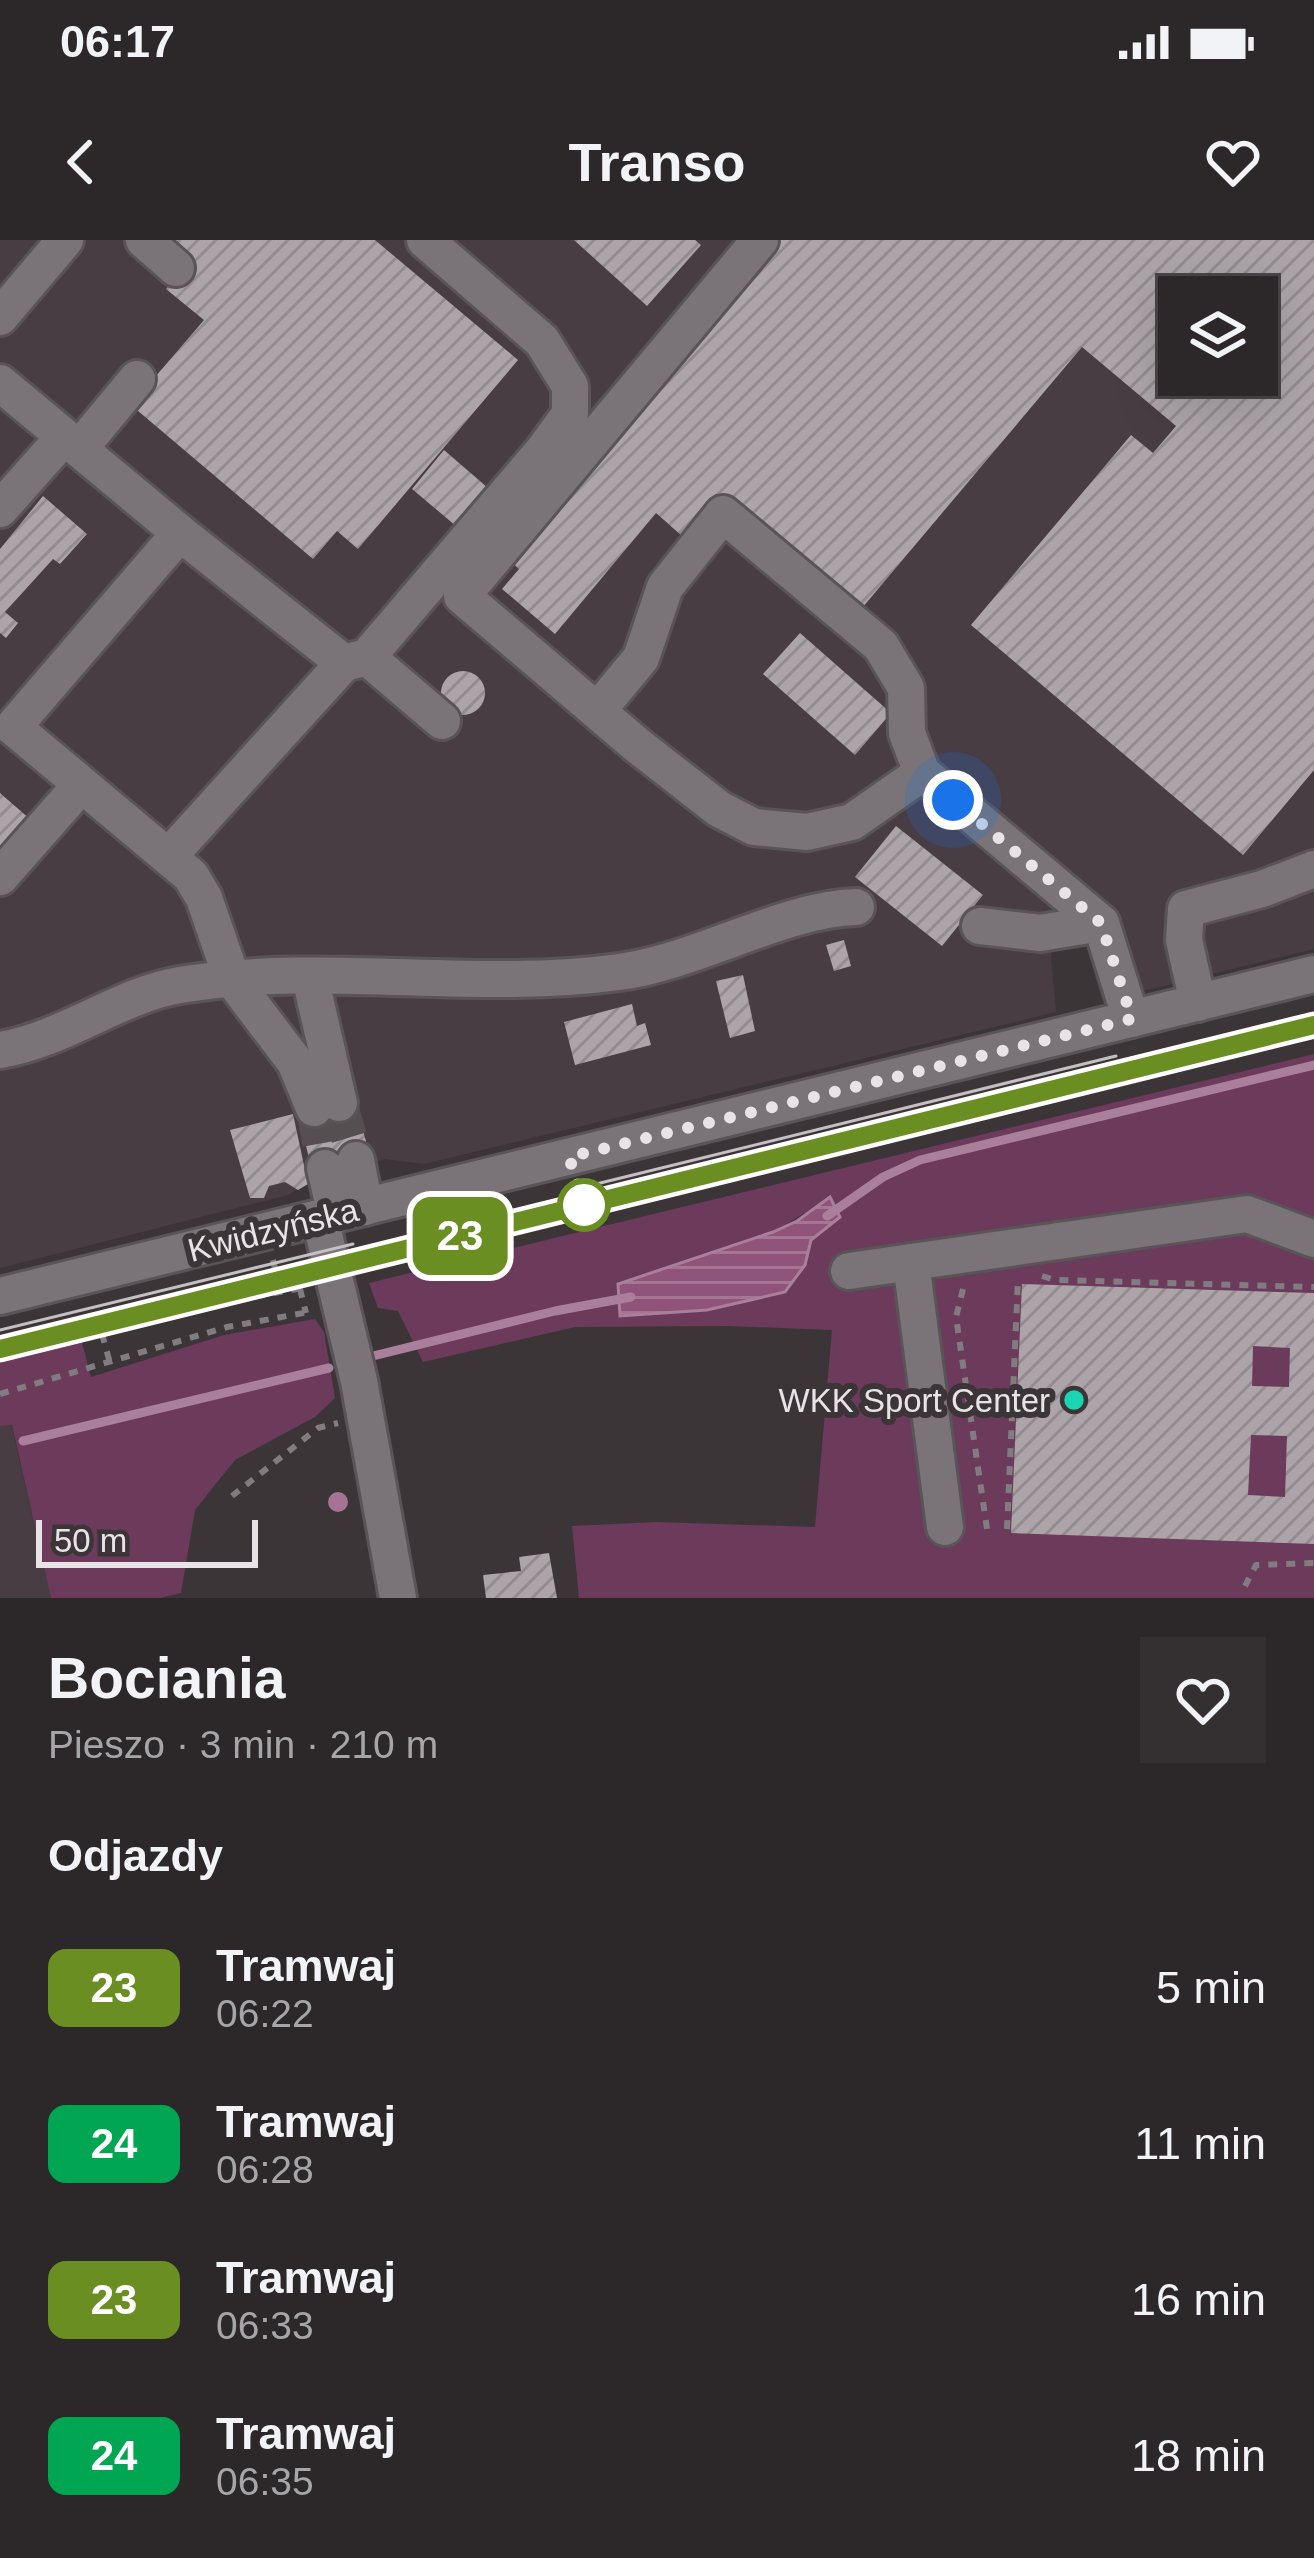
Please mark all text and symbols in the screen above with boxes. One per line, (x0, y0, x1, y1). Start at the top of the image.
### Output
text: 06:17 (60, 16, 175, 67)
icon: back (48, 129, 114, 195)
icon: heart (1200, 129, 1266, 195)
text: Transo (568, 132, 746, 192)
map controls (1158, 276, 1278, 396)
button: layers (1158, 276, 1278, 396)
your location (923, 770, 983, 830)
unlabelled marker (559, 1180, 609, 1230)
street label: Kwidzyńska (184, 1191, 363, 1269)
line badge: 23 (406, 1197, 514, 1275)
text: 23 (437, 1212, 483, 1259)
place label: WKK Sport Center (779, 1382, 1050, 1419)
marker: WKK Sport Center (1061, 1387, 1087, 1413)
scale bar (36, 1514, 258, 1567)
text: 50 m (54, 1522, 127, 1559)
button: heart (1140, 1637, 1266, 1763)
text: Bociania (48, 1646, 286, 1710)
text: Pieszo · 3 min · 210 m (48, 1723, 438, 1766)
text: Odjazdy (48, 1830, 223, 1881)
text: Tramwaj (216, 1940, 396, 1991)
text: 5 min (1156, 1962, 1266, 2013)
text: 23 (91, 1964, 137, 2011)
text: 06:22 (216, 1992, 314, 2035)
text: Tramwaj (216, 2096, 396, 2147)
text: 11 min (1134, 2118, 1266, 2169)
text: 24 (91, 2120, 137, 2167)
text: 06:28 (216, 2148, 314, 2191)
text: Tramwaj (216, 2252, 396, 2303)
text: 16 min (1131, 2274, 1266, 2325)
text: 23 (91, 2276, 137, 2323)
text: 06:33 (216, 2304, 314, 2347)
text: Tramwaj (216, 2408, 396, 2459)
text: 18 min (1131, 2430, 1266, 2481)
text: 24 (91, 2432, 137, 2479)
text: 06:35 (216, 2460, 314, 2503)

